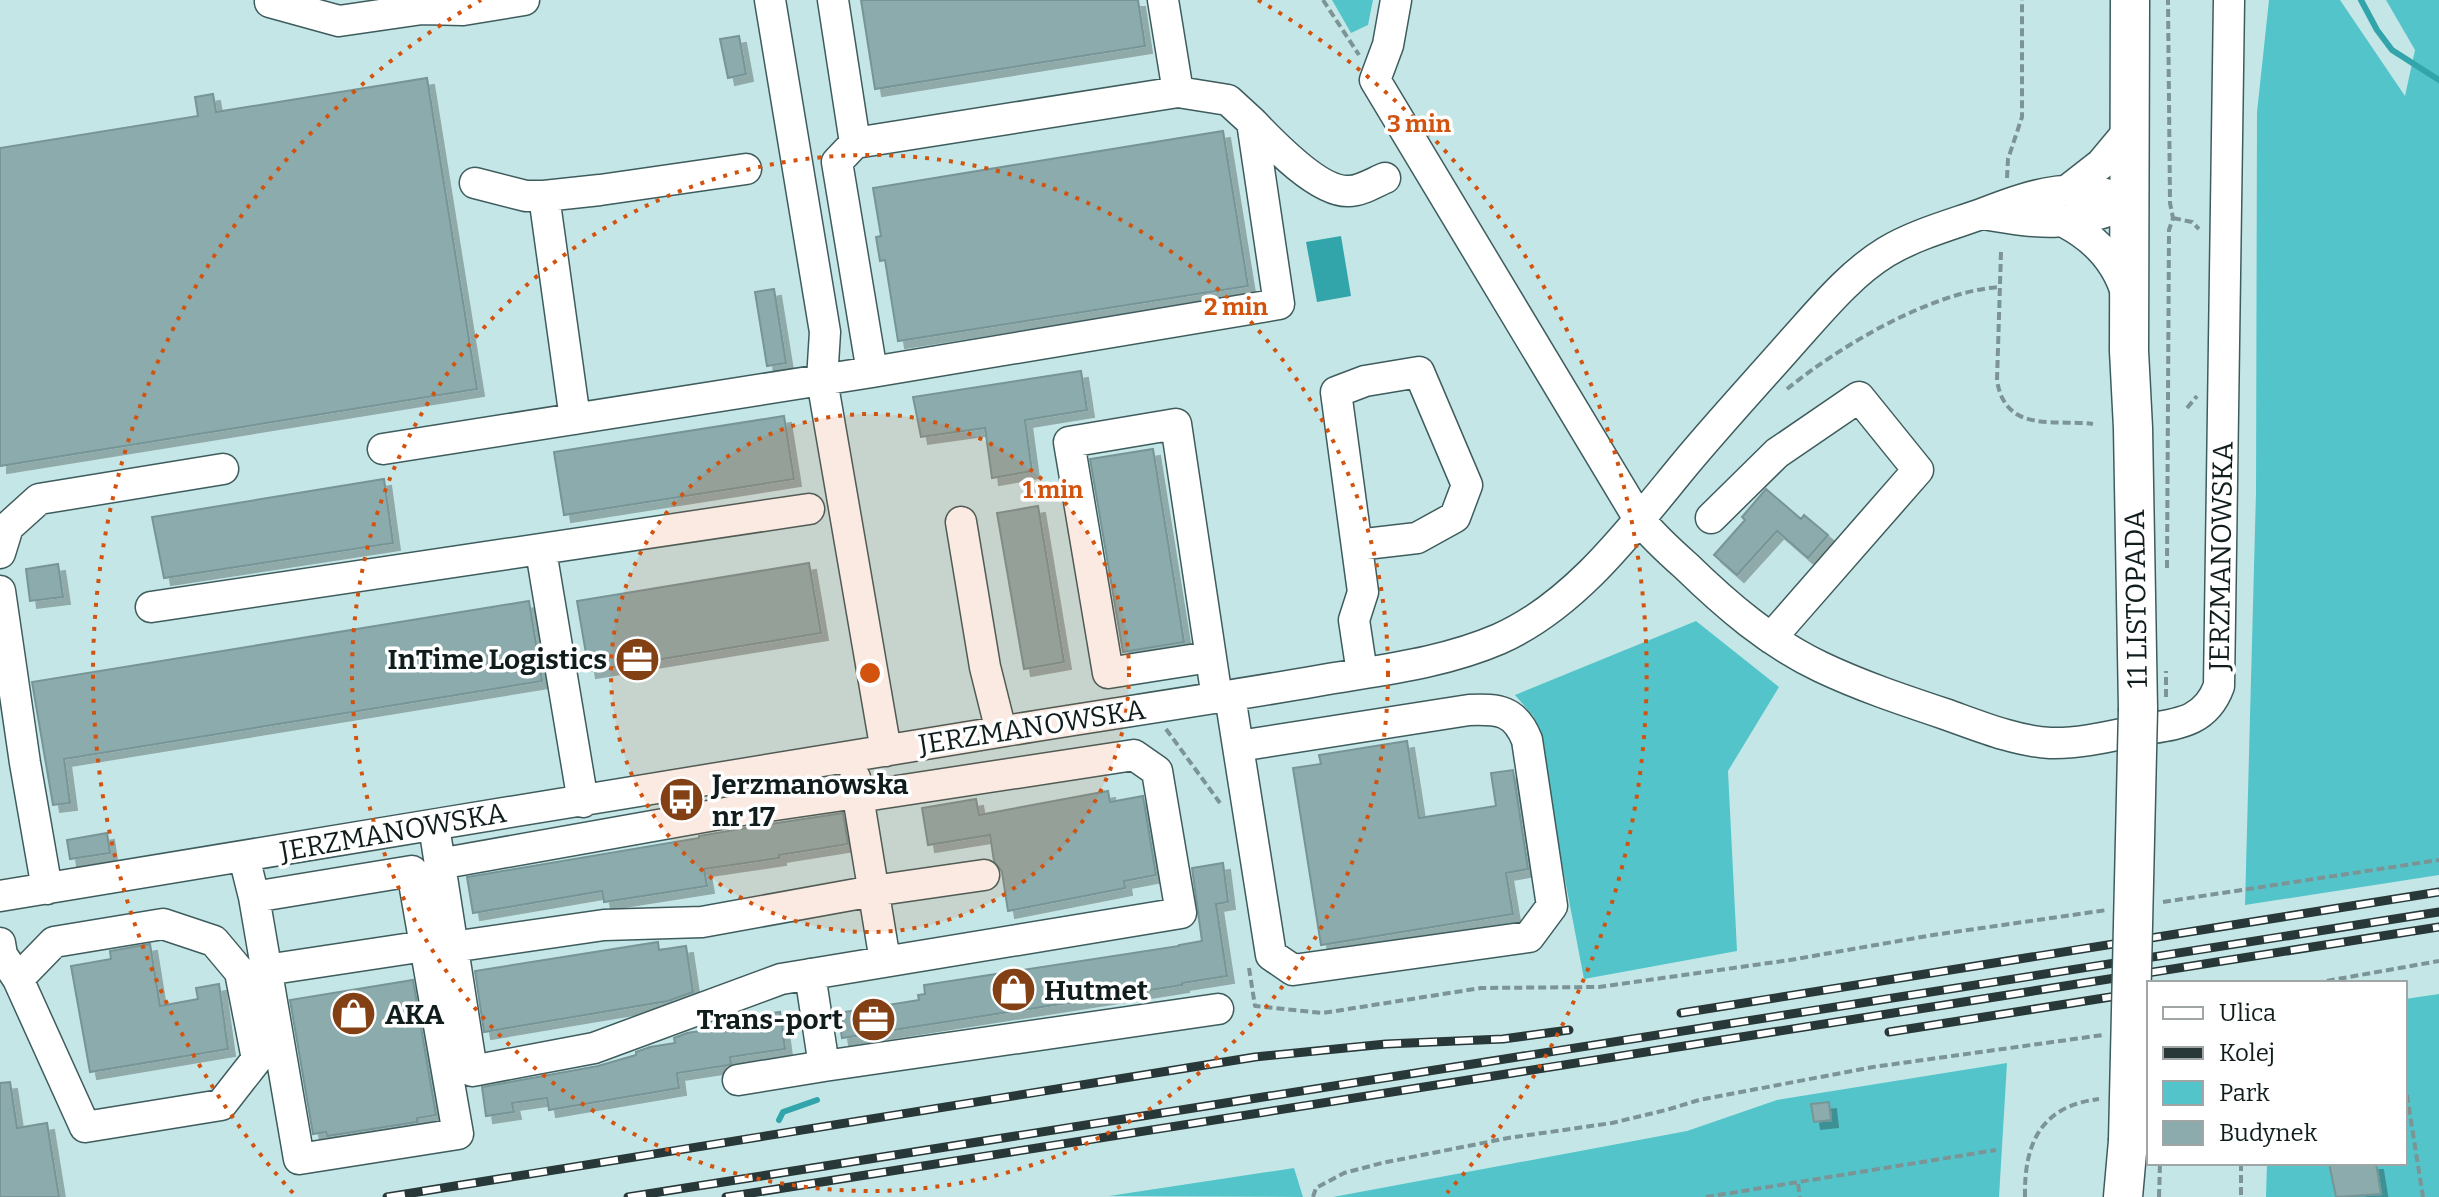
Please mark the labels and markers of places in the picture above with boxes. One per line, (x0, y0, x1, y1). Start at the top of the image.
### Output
office icon: InTime Logistics (614, 635, 662, 683)
place label: InTime Logistics (388, 643, 607, 676)
centre of rings (856, 659, 884, 687)
place label: Jerzmanowska nr 17 (710, 768, 909, 833)
bus stop icon: Jerzmanowska nr 17 (657, 776, 705, 824)
shop icon: Hutmet (989, 966, 1037, 1014)
place label: Hutmet (1044, 974, 1148, 1007)
shop icon: AKA (330, 990, 378, 1038)
office icon: Trans-port (850, 995, 898, 1043)
place label: AKA (385, 998, 444, 1031)
place label: Trans-port (696, 1003, 843, 1036)

